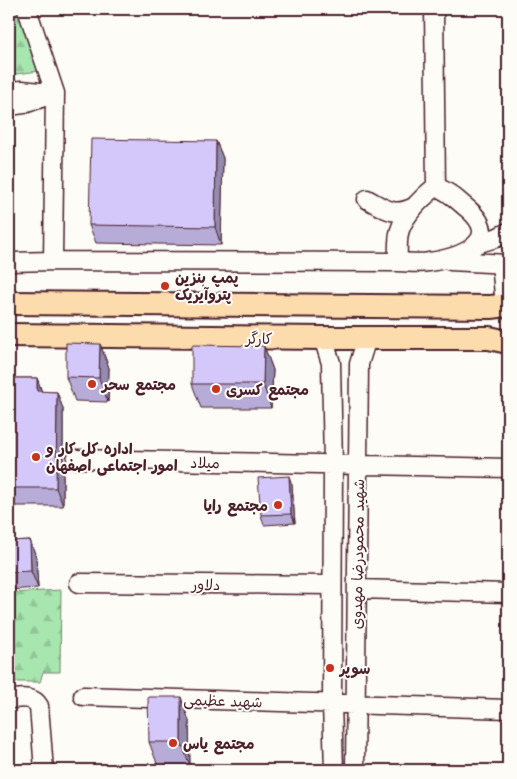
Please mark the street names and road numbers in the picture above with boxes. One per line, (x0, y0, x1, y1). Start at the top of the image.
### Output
street label: کارگر (243, 328, 273, 348)
street label: میلاد (190, 452, 220, 472)
street label: شهید محمودرضا مهدوی (346, 479, 368, 629)
street label: دلاور (190, 574, 221, 594)
street label: شهید عظیمی (183, 689, 263, 712)

